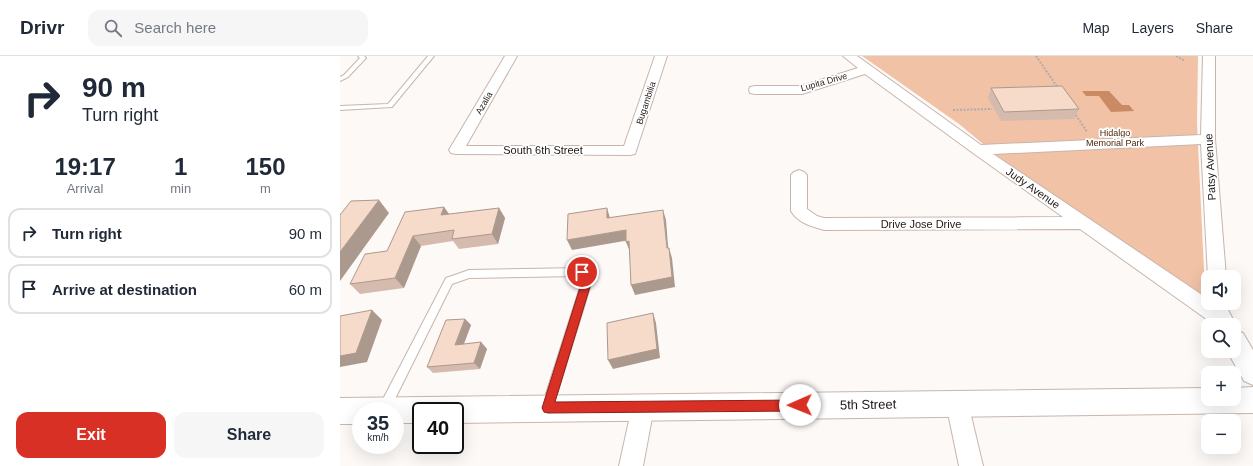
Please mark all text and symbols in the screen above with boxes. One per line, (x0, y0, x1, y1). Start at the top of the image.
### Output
search box (88, 10, 368, 46)
text: Drivr (20, 17, 64, 38)
icon: search (102, 17, 124, 39)
text: Search here (134, 19, 216, 36)
text: Map (1082, 20, 1110, 36)
text: Layers (1132, 20, 1174, 36)
text: Share (1196, 20, 1233, 36)
street label: Lupita Drive (800, 71, 848, 93)
icon: right (16, 72, 68, 124)
text: 90 m (82, 72, 146, 103)
street label: Bugambilia (634, 80, 658, 126)
street label: Azalia (474, 90, 494, 116)
text: Turn right (82, 105, 158, 125)
park label: Hidalgo Memorial Park (1086, 128, 1145, 148)
street label: Patsy Avenue (1202, 133, 1218, 201)
street label: South 6th Street (503, 144, 583, 156)
text: 19:17 (54, 153, 116, 180)
text: 1 (174, 153, 187, 180)
text: 150 (246, 153, 286, 180)
street label: Judy Avenue (1004, 165, 1062, 211)
text: Arrival (67, 181, 104, 196)
text: min (170, 181, 191, 196)
text: m (260, 181, 271, 196)
street label: Drive Jose Drive (881, 218, 961, 230)
icon: right (18, 222, 40, 244)
text: Turn right (52, 225, 122, 242)
text: 90 m (289, 225, 322, 242)
pin (565, 255, 599, 289)
icon: arrive (571, 261, 593, 283)
map controls (1201, 270, 1241, 454)
button: sound (1201, 270, 1241, 310)
icon: arrive (18, 278, 40, 300)
text: Arrive at destination (52, 281, 197, 298)
text: 60 m (289, 281, 322, 298)
button: search (1201, 318, 1241, 358)
button: + (1201, 366, 1241, 406)
position arrow (779, 384, 821, 426)
street label: 5th Street (840, 397, 897, 412)
speed limit sign: 40 (412, 402, 464, 454)
button: Exit (16, 412, 166, 458)
button: Share (174, 412, 324, 458)
text: 35 (367, 412, 389, 434)
button: − (1201, 414, 1241, 454)
text: km/h (367, 432, 389, 443)

